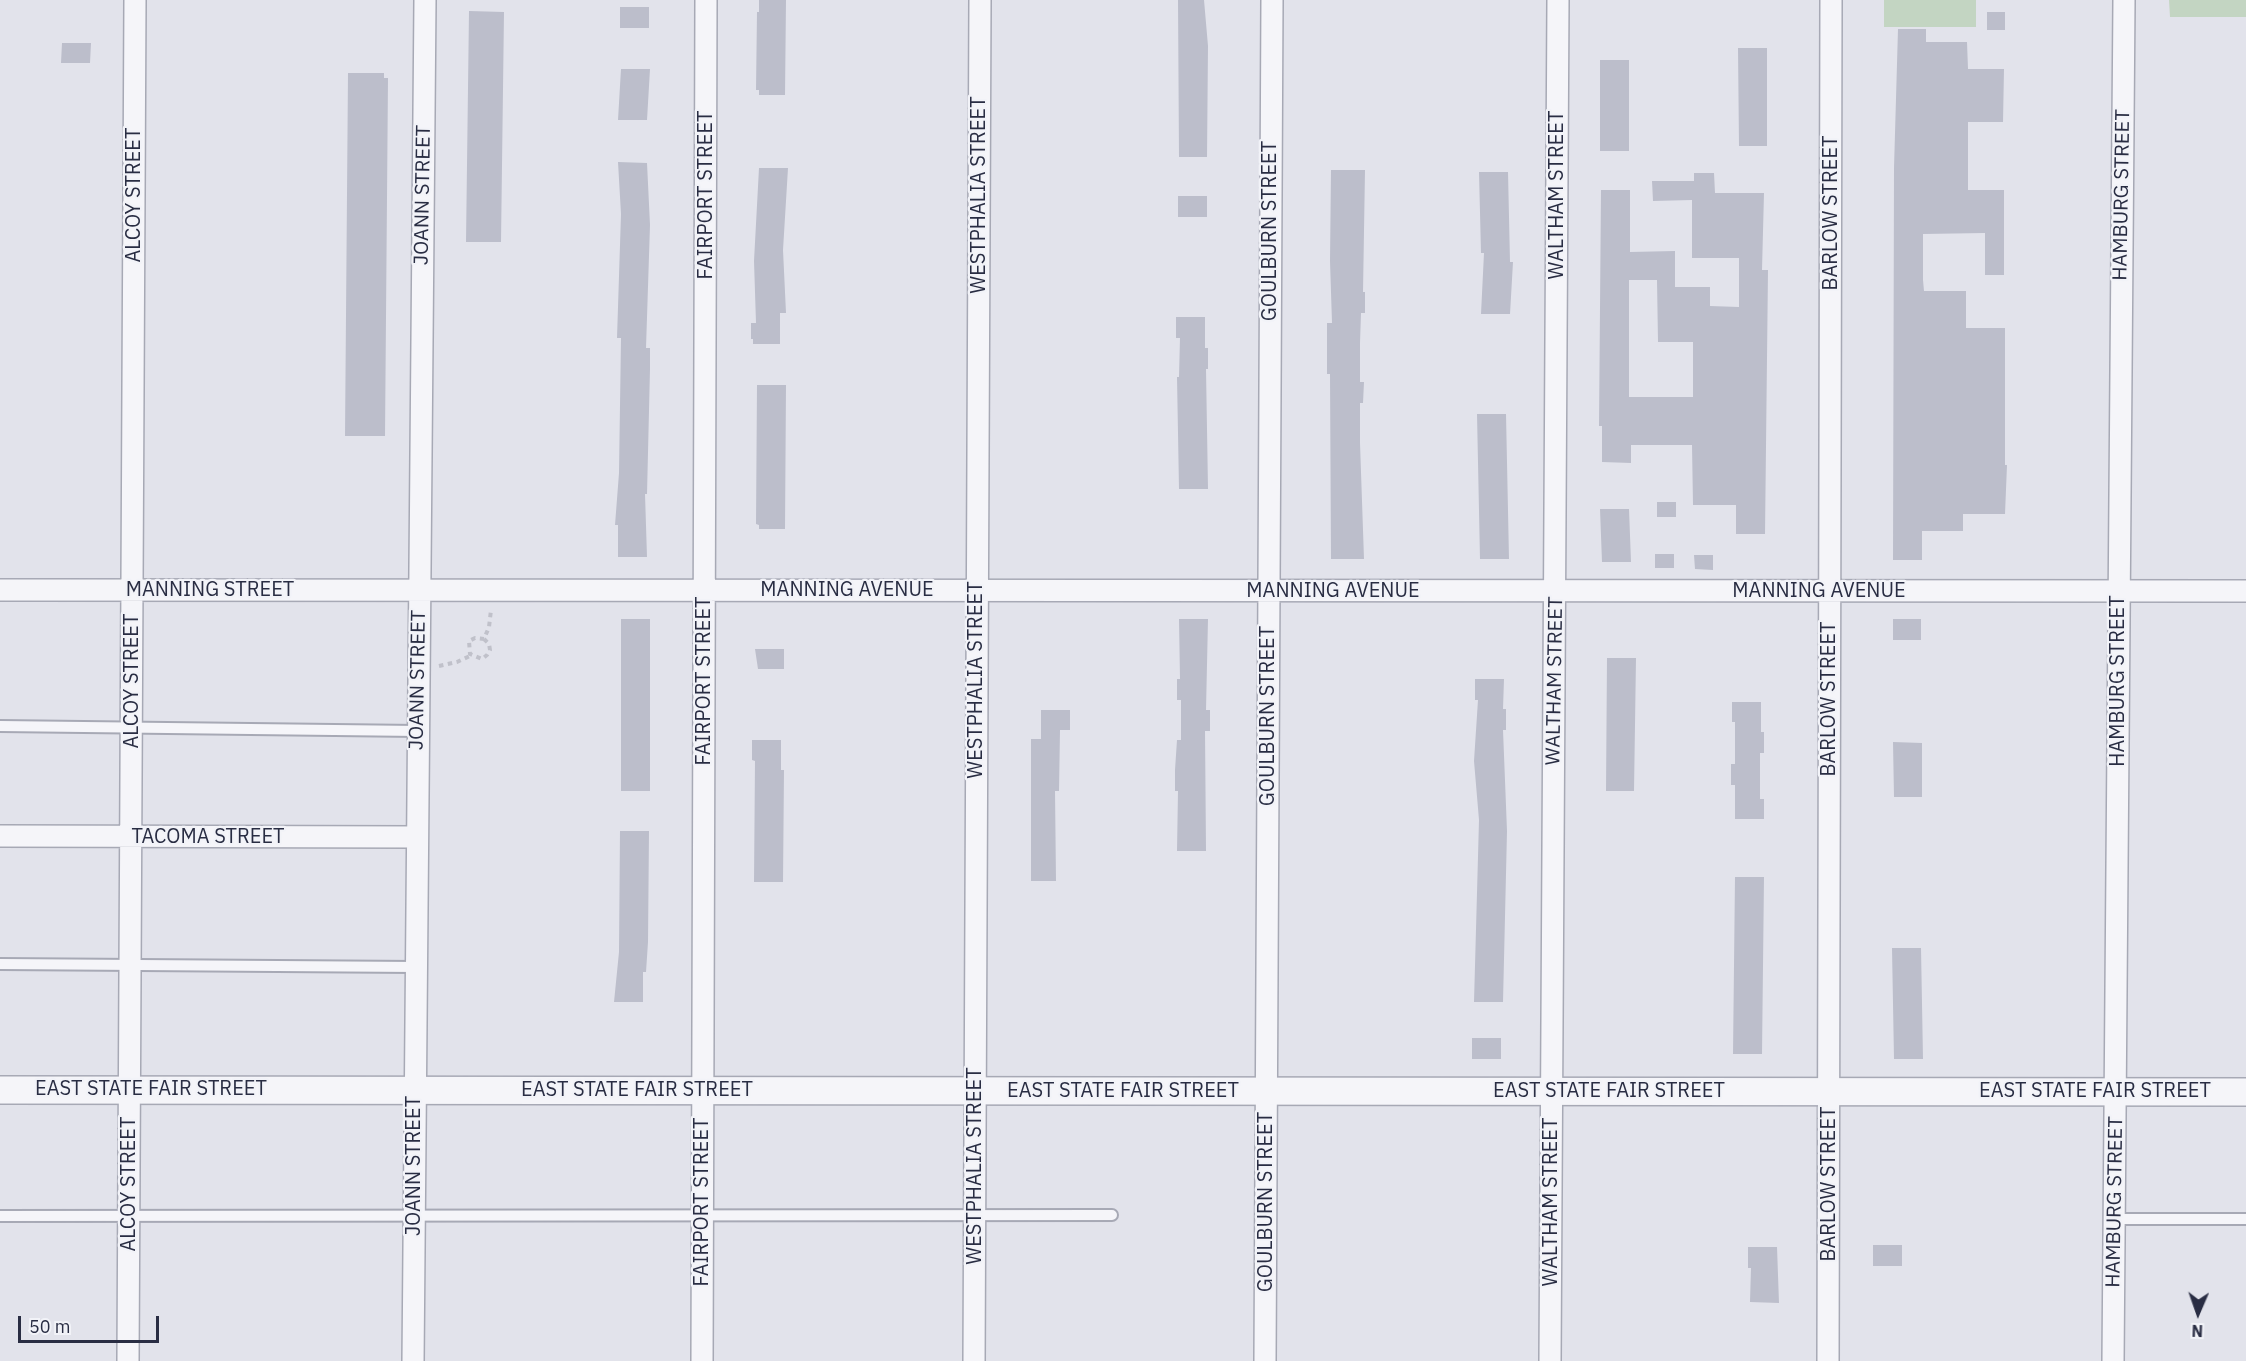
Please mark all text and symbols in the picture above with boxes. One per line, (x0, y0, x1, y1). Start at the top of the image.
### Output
street label: WESTPHALIA STREET (967, 96, 991, 294)
street label: HAMBURG STREET (2109, 109, 2135, 281)
street label: FAIRPORT STREET (694, 110, 718, 280)
street label: WALTHAM STREET (1545, 111, 1569, 279)
street label: JOANN STREET (410, 125, 436, 265)
street label: ALCOY STREET (122, 128, 146, 262)
street label: BARLOW STREET (1819, 136, 1843, 290)
street label: GOULBURN STREET (1258, 141, 1282, 321)
street label: MANNING STREET (126, 578, 294, 602)
street label: MANNING AVENUE (760, 578, 934, 602)
street label: MANNING AVENUE (1246, 579, 1420, 603)
street label: MANNING AVENUE (1732, 579, 1906, 603)
street label: WESTPHALIA STREET (964, 581, 988, 779)
street label: HAMBURG STREET (2106, 595, 2130, 767)
street label: FAIRPORT STREET (692, 596, 716, 766)
street label: WALTHAM STREET (1542, 596, 1568, 766)
street label: JOANN STREET (405, 610, 431, 750)
street label: ALCOY STREET (120, 614, 144, 748)
street label: BARLOW STREET (1817, 622, 1841, 776)
street label: GOULBURN STREET (1256, 626, 1280, 806)
street label: TACOMA STREET (131, 825, 285, 849)
street label: WESTPHALIA STREET (963, 1067, 987, 1265)
street label: EAST STATE FAIR STREET (35, 1077, 267, 1101)
street label: EAST STATE FAIR STREET (521, 1078, 753, 1102)
street label: EAST STATE FAIR STREET (1007, 1079, 1239, 1103)
street label: EAST STATE FAIR STREET (1493, 1079, 1725, 1103)
street label: EAST STATE FAIR STREET (1979, 1079, 2211, 1103)
street label: JOANN STREET (402, 1096, 426, 1236)
street label: BARLOW STREET (1817, 1107, 1841, 1261)
street label: GOULBURN STREET (1254, 1112, 1278, 1292)
street label: HAMBURG STREET (2102, 1116, 2128, 1288)
street label: ALCOY STREET (117, 1117, 141, 1251)
street label: FAIRPORT STREET (690, 1117, 714, 1287)
street label: WALTHAM STREET (1539, 1118, 1563, 1286)
north arrow (2168, 1283, 2228, 1343)
scale bar (21, 1304, 162, 1342)
text: 50 m (29, 1315, 71, 1338)
text: N (2191, 1321, 2204, 1341)

